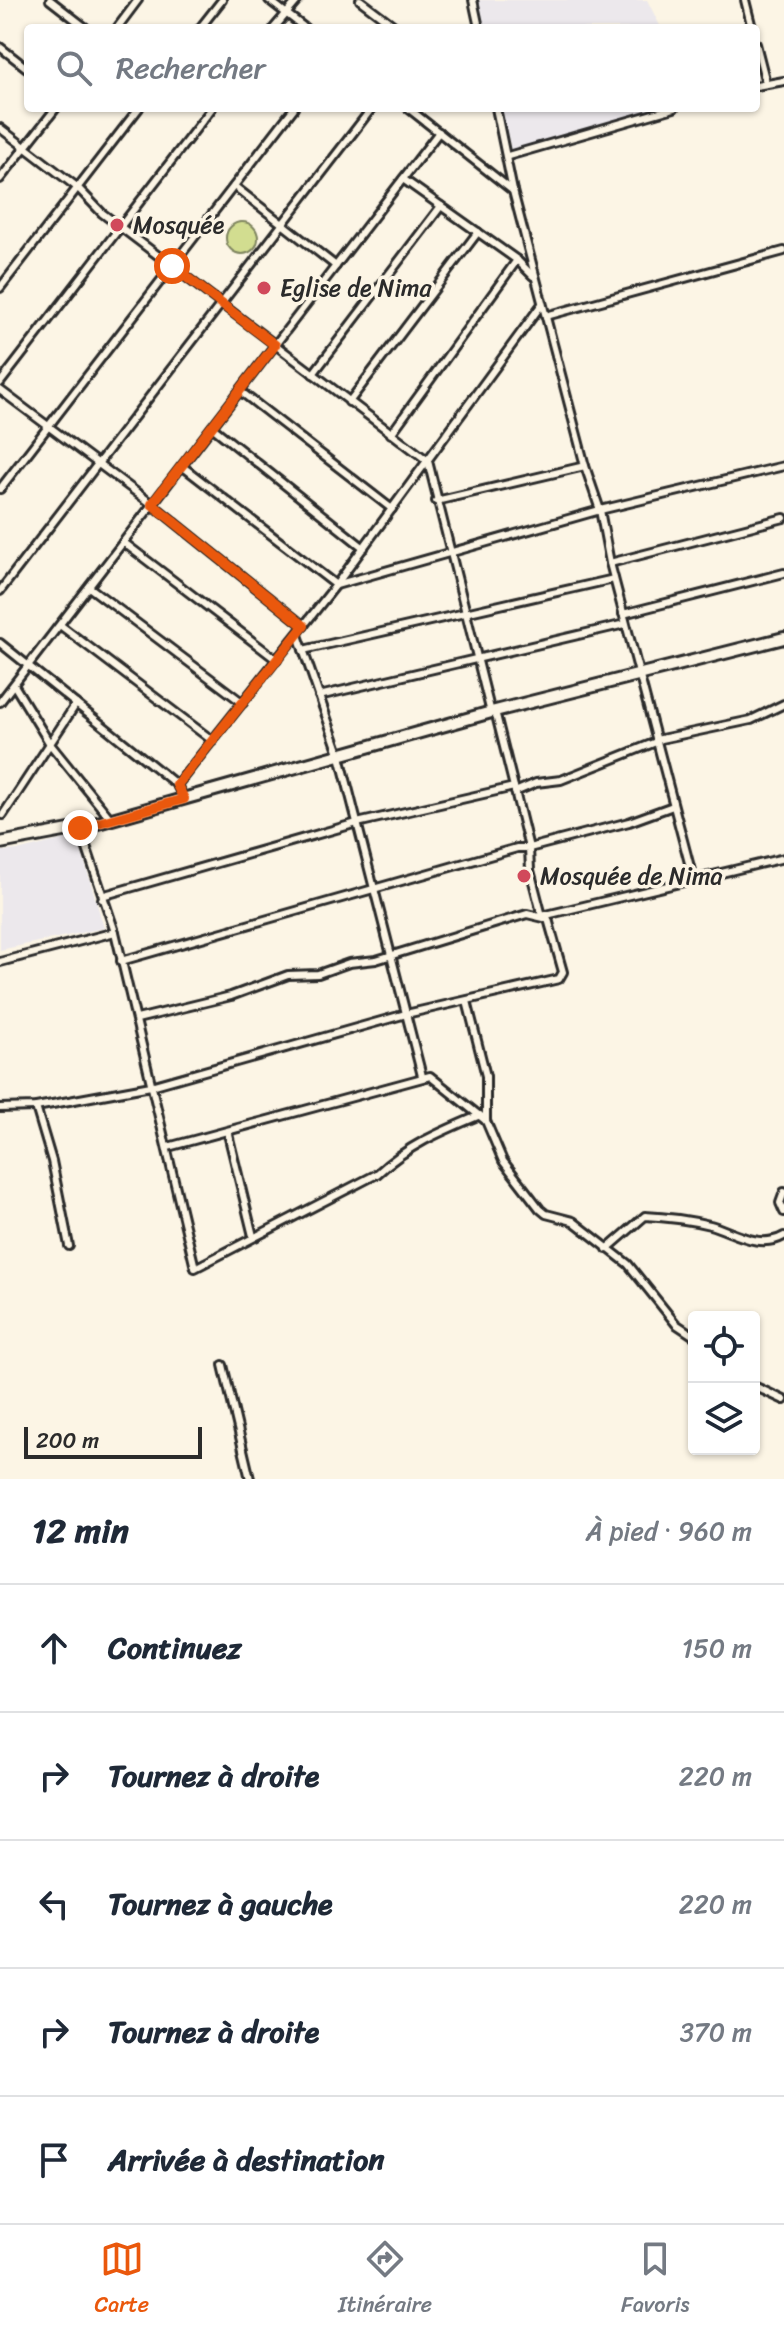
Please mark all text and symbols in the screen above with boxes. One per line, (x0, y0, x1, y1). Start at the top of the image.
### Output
search box (24, 24, 760, 112)
text: Rechercher (116, 41, 266, 95)
icon: search (52, 46, 96, 90)
place label: Mosquée (133, 204, 225, 246)
marker: Mosquée (108, 216, 126, 234)
route start (154, 248, 190, 284)
place label: Eglise de Nima (280, 267, 432, 309)
marker: Eglise de Nima (255, 279, 273, 297)
route end (62, 810, 98, 846)
place label: Mosquée de Nima (540, 855, 722, 897)
marker: Mosquée de Nima (515, 867, 533, 885)
map controls (688, 1311, 760, 1455)
button: locate (688, 1311, 760, 1383)
button: layers (688, 1383, 760, 1455)
text: 200 m (36, 1421, 99, 1460)
scale bar (24, 1423, 202, 1459)
text: 12 min (32, 1501, 129, 1561)
text: À pied · 960 m (586, 1508, 752, 1554)
text: Continuez (108, 1621, 242, 1675)
text: 150 m (682, 1625, 752, 1671)
icon: ahead (32, 1626, 76, 1670)
text: Tournez à droite (108, 1749, 319, 1803)
text: 220 m (679, 1753, 752, 1799)
icon: right (32, 1754, 76, 1798)
text: Tournez à gauche (108, 1877, 333, 1931)
text: 220 m (679, 1881, 752, 1927)
icon: left (32, 1882, 76, 1926)
text: Tournez à droite (108, 2005, 319, 2059)
text: 370 m (680, 2009, 752, 2055)
icon: right (32, 2010, 76, 2054)
text: Arrivée à destination (108, 2133, 385, 2187)
icon: arrive (32, 2138, 76, 2182)
tab: Carte (94, 2237, 149, 2324)
tab: Itinéraire (338, 2237, 432, 2324)
tab: Favoris (621, 2237, 690, 2324)

